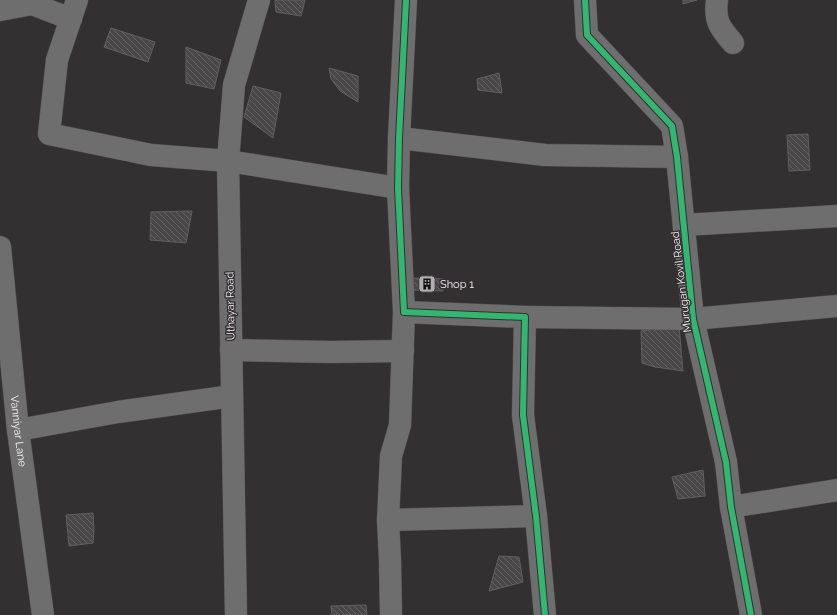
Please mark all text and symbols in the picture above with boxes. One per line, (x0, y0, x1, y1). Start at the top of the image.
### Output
street label: Murugan Kovil Road (669, 230, 694, 333)
street label: Uthayar Road (223, 271, 238, 340)
building icon: Shop 1 (417, 274, 437, 294)
place label: Shop 1 (440, 278, 474, 291)
street label: Vanniyar Lane (8, 395, 29, 468)

